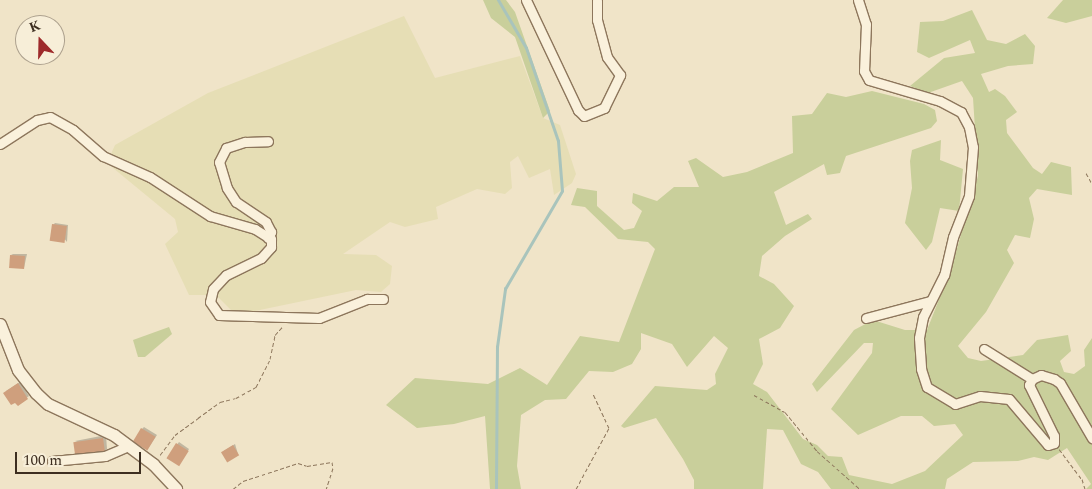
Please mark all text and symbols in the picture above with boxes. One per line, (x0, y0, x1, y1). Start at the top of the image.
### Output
north arrow (15, 15, 65, 65)
text: K (26, 15, 44, 38)
scale bar (18, 442, 144, 474)
text: 100 m (23, 449, 62, 472)

